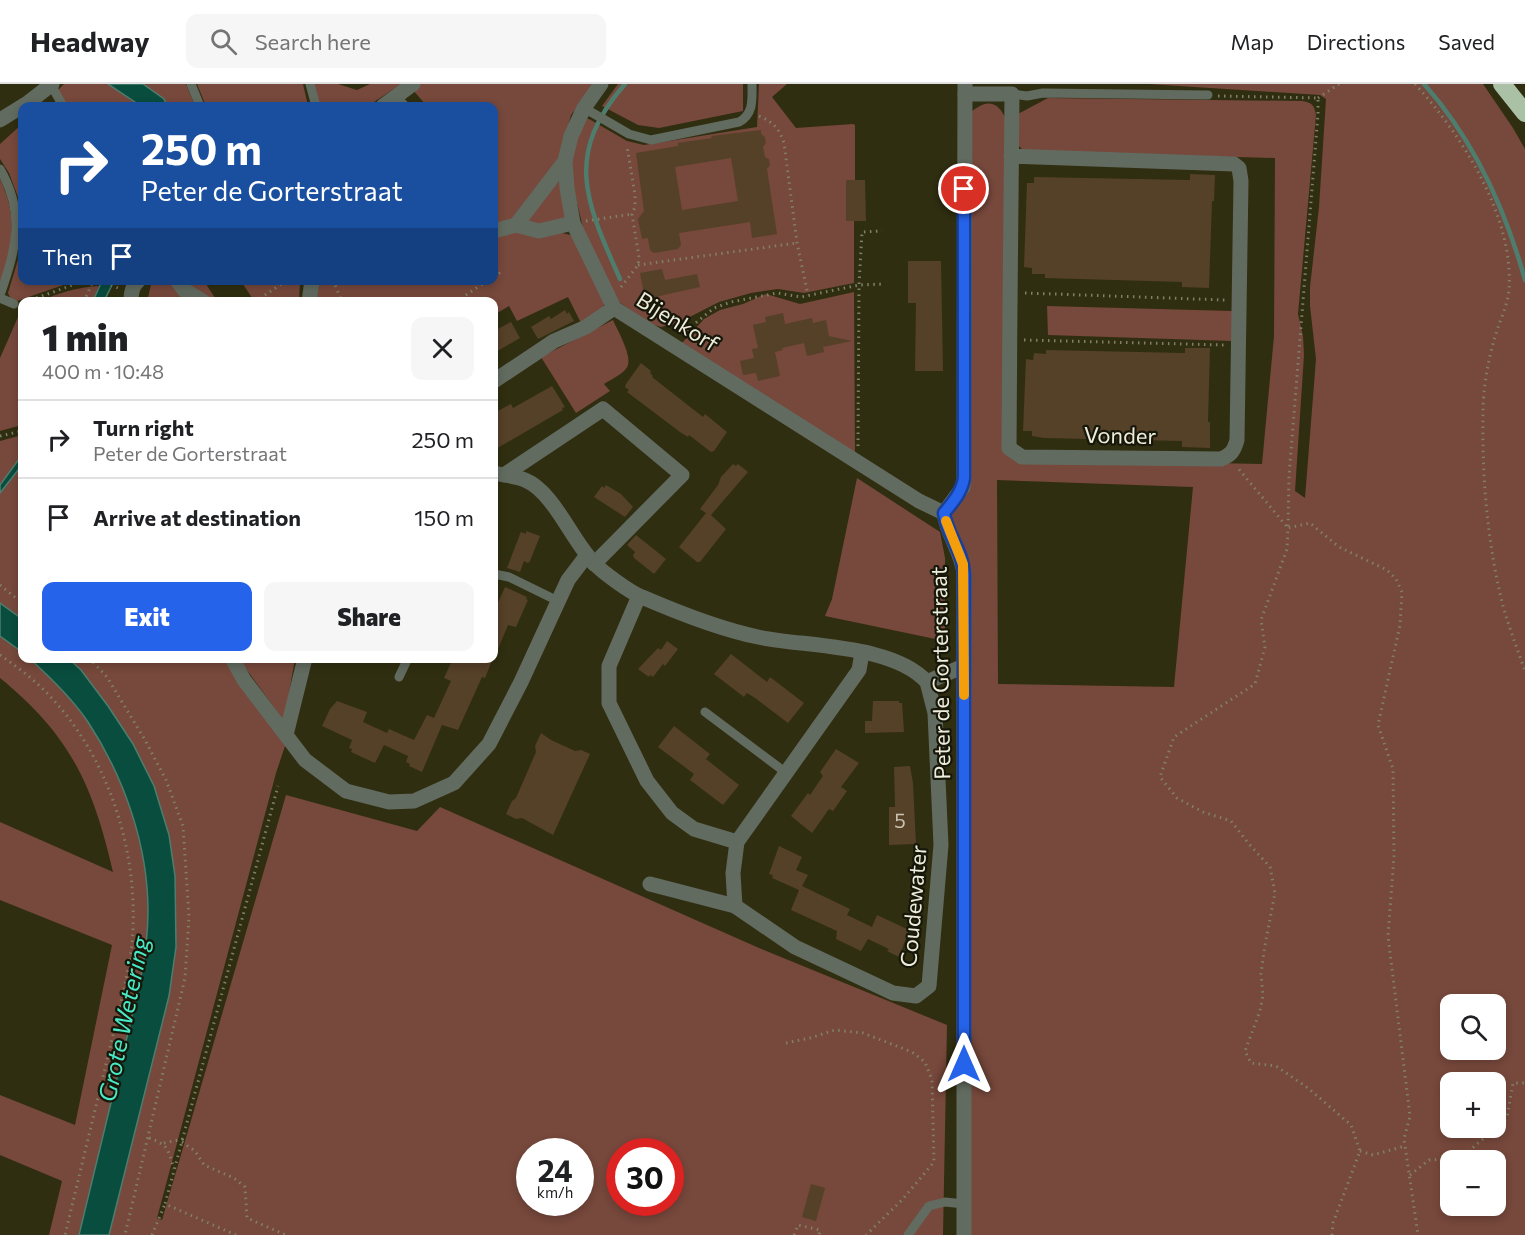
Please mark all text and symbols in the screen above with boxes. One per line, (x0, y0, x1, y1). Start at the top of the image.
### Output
search box (186, 14, 606, 68)
text: Headway (30, 24, 150, 58)
icon: search (207, 25, 240, 58)
text: Search here (255, 28, 371, 55)
text: Map (1231, 29, 1274, 54)
text: Directions (1307, 29, 1405, 54)
text: Saved (1438, 29, 1495, 54)
text: 250 m (141, 122, 262, 174)
icon: right (42, 126, 120, 204)
pin (938, 163, 989, 214)
icon: arrive (947, 172, 980, 205)
text: Peter de Gorterstraat (141, 174, 403, 207)
icon: arrive (105, 240, 138, 273)
text: Then (42, 243, 93, 270)
street label: Bijenkorf (632, 285, 724, 357)
text: 1 min (42, 314, 128, 358)
button: close (411, 317, 474, 380)
text: 400 m · 10:48 (42, 359, 164, 383)
text: Turn right (93, 414, 194, 441)
street label: Vonder (1084, 421, 1157, 449)
icon: right (42, 423, 75, 456)
text: 250 m (411, 426, 474, 453)
text: Peter de Gorterstraat (93, 441, 287, 465)
icon: arrive (42, 501, 75, 534)
text: Arrive at destination (93, 504, 301, 531)
text: 150 m (414, 504, 474, 531)
street label: Peter de Gorterstraat (925, 566, 955, 780)
button: Exit (42, 582, 252, 651)
button: Share (264, 582, 474, 651)
house number: 5 (894, 808, 906, 832)
street label: Coudewater (894, 844, 932, 968)
water label: Grote Wetering (91, 933, 155, 1104)
map controls (1440, 994, 1506, 1216)
button: search (1440, 994, 1506, 1060)
position arrow (932, 1032, 996, 1096)
button: + (1440, 1072, 1506, 1138)
speed limit sign: 30 (606, 1138, 684, 1216)
button: − (1440, 1150, 1506, 1216)
text: 24 (537, 1151, 573, 1188)
text: km/h (537, 1183, 573, 1201)

